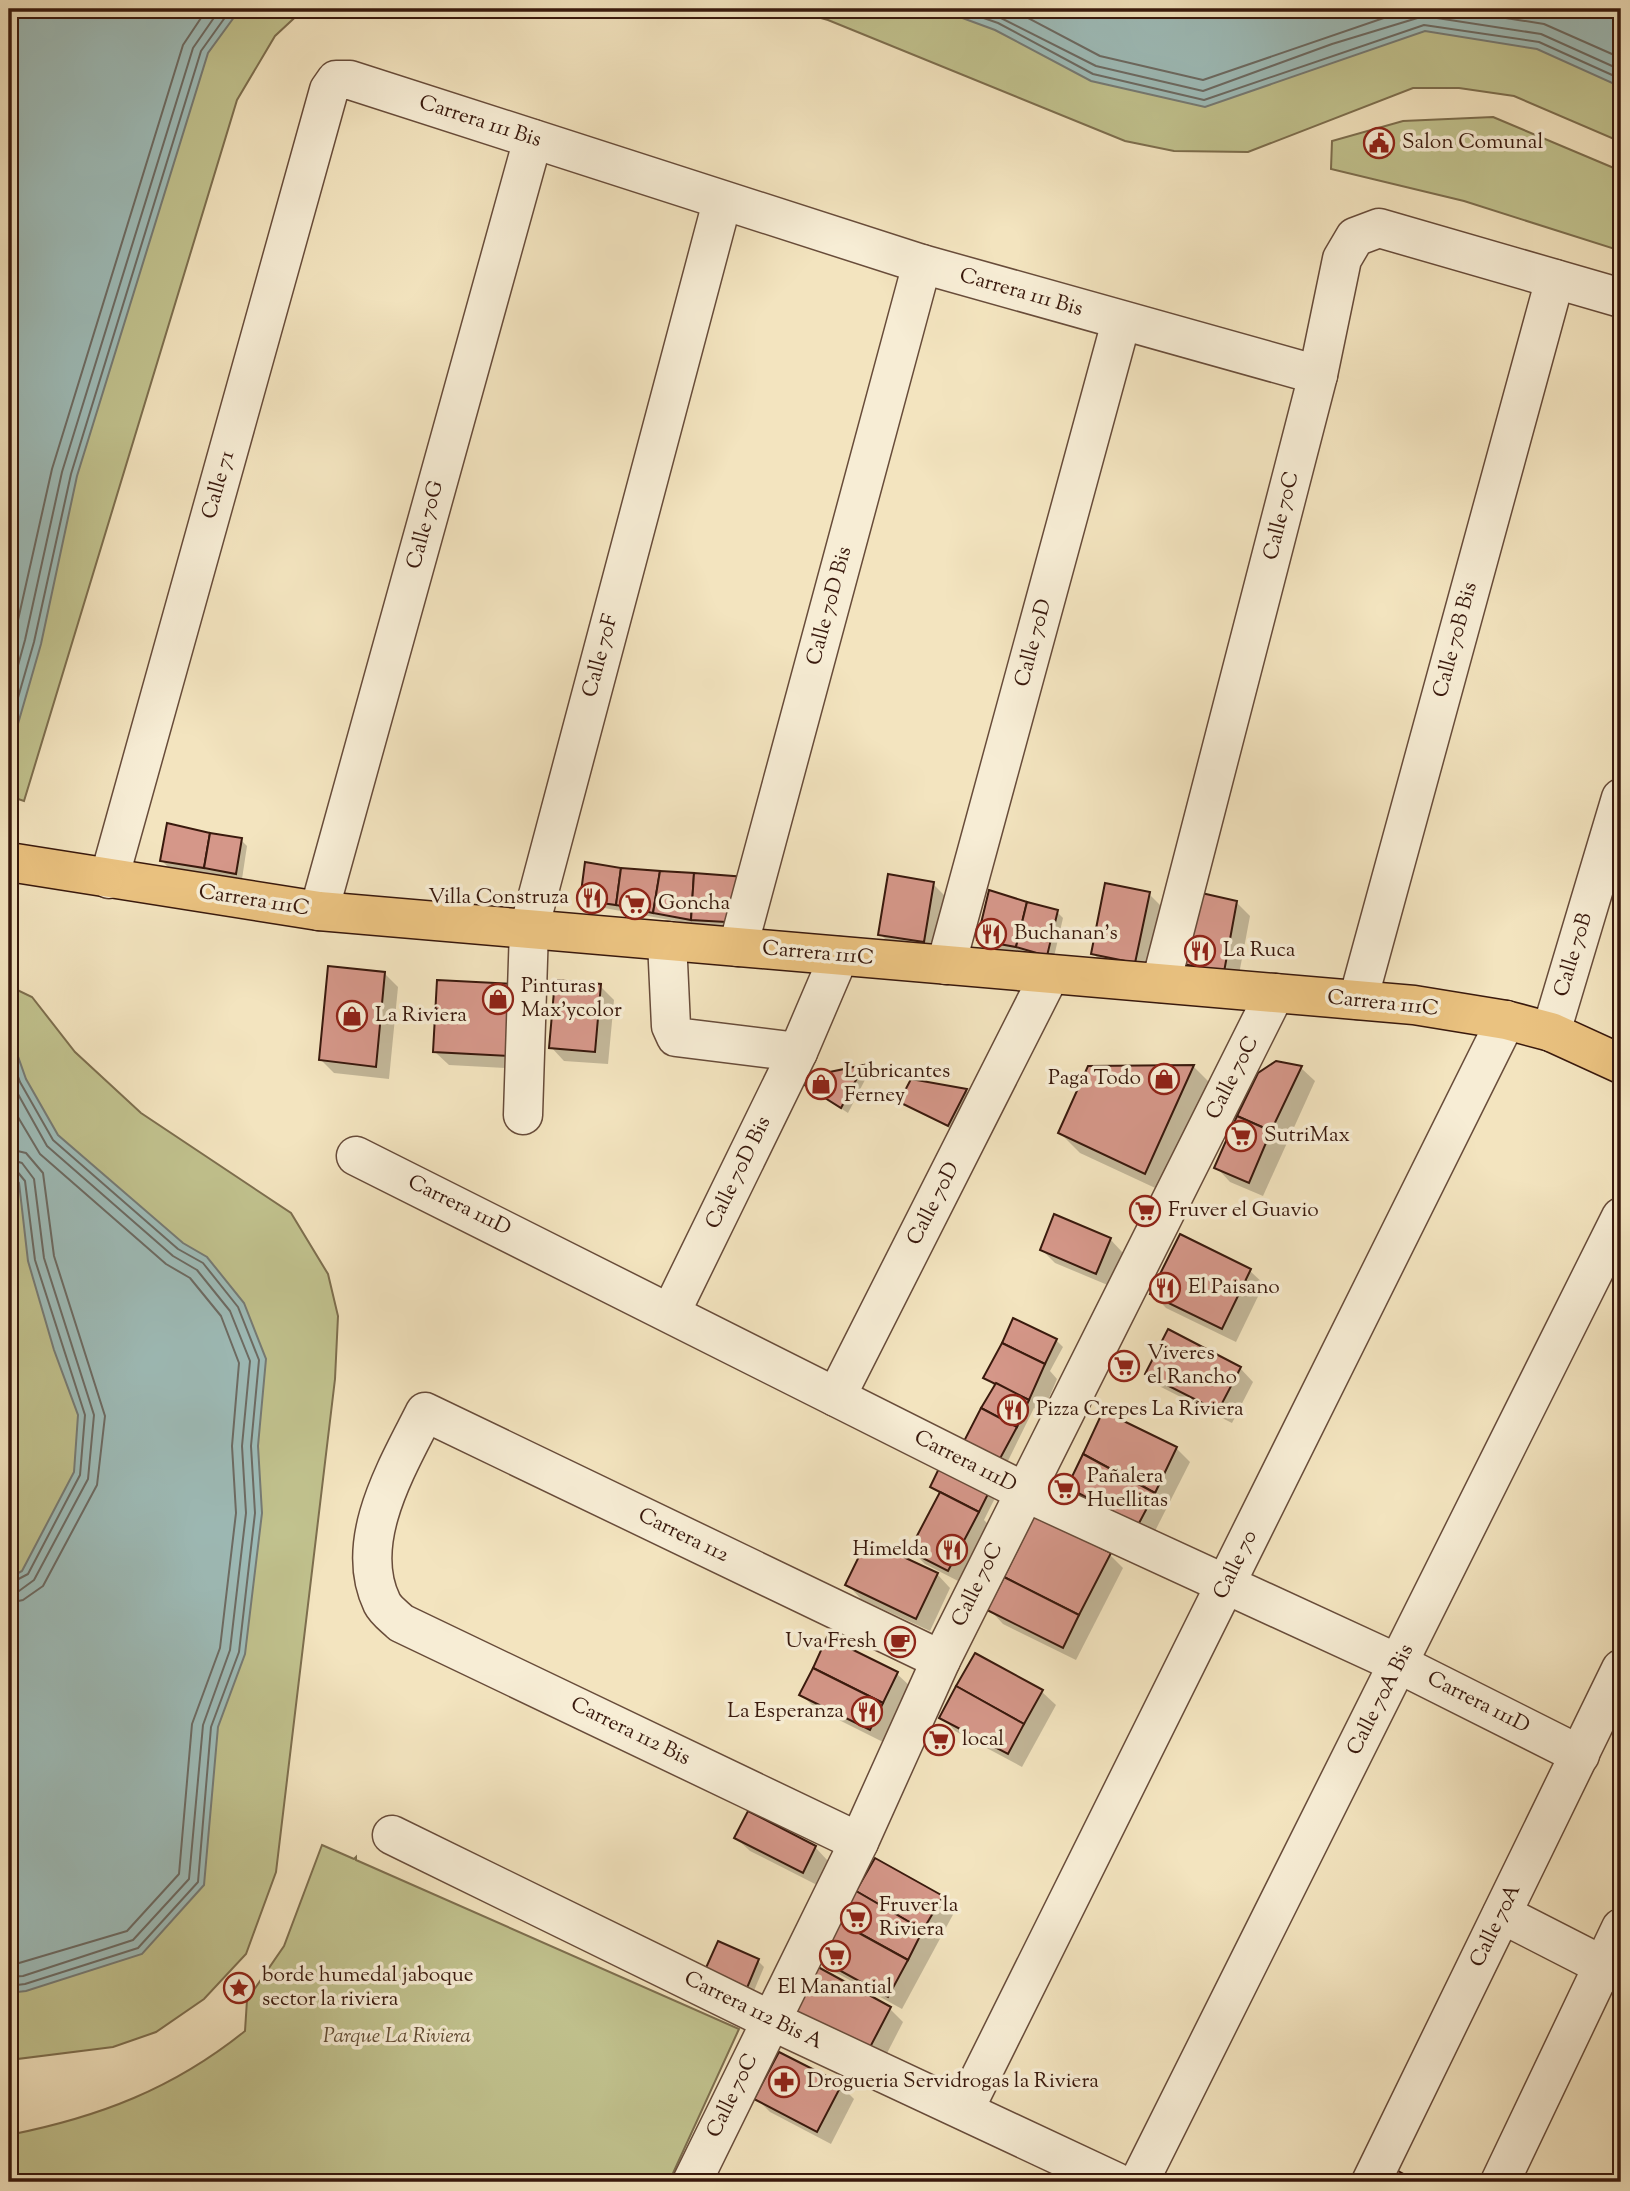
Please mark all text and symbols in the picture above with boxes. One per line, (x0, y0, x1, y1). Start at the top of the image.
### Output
street label: Carrera 111 Bis (415, 88, 545, 156)
public building icon: Salon Comunal (1362, 126, 1396, 160)
place label: Salon Comunal (1402, 128, 1543, 158)
street label: Carrera 111 Bis (956, 261, 1086, 325)
street label: Calle 71 (195, 447, 243, 523)
street label: Calle 70C (1257, 469, 1307, 563)
street label: Calle 70G (400, 477, 452, 573)
street label: Calle 70D Bis (800, 543, 860, 669)
street label: Calle 70B Bis (1426, 579, 1486, 701)
street label: Calle 70D (1008, 596, 1060, 690)
street label: Calle 70F (576, 611, 627, 701)
street label: Carrera 111C (196, 877, 312, 925)
restaurant icon: Villa Construza (575, 881, 609, 915)
place label: Villa Construza (428, 883, 569, 913)
supermarket icon: Goncha (618, 887, 652, 921)
place label: Goncha (658, 889, 731, 919)
street label: Calle 70B (1547, 909, 1601, 1001)
restaurant icon: Buchanan's (974, 917, 1008, 951)
place label: Buchanan's (1014, 919, 1118, 949)
street label: Carrera 111C (761, 934, 875, 974)
restaurant icon: La Ruca (1183, 934, 1217, 968)
place label: La Ruca (1223, 936, 1296, 966)
place label: Pinturas Max'ycolor (521, 972, 622, 1026)
shop icon: Pinturas Max'ycolor (481, 982, 515, 1016)
street label: Carrera 111C (1326, 983, 1440, 1025)
shop icon: La Riviera (335, 999, 369, 1033)
place label: La Riviera (375, 1001, 467, 1031)
street label: Calle 70C (1199, 1031, 1267, 1125)
place label: Lubricantes Ferney (844, 1057, 950, 1111)
shop icon: Paga Todo (1147, 1062, 1181, 1096)
place label: Paga Todo (1048, 1064, 1141, 1094)
shop icon: Lubricantes Ferney (804, 1067, 838, 1101)
street label: Calle 70D Bis (699, 1112, 779, 1234)
supermarket icon: SutriMax (1224, 1119, 1258, 1153)
place label: SutriMax (1264, 1121, 1350, 1151)
street label: Calle 70D (900, 1157, 968, 1251)
street label: Carrera 111D (402, 1168, 516, 1244)
supermarket icon: Fruver el Guavio (1128, 1194, 1162, 1228)
place label: Fruver el Guavio (1168, 1196, 1319, 1226)
restaurant icon: El Paisano (1148, 1271, 1182, 1305)
place label: El Paisano (1188, 1273, 1280, 1303)
place label: Viveres el Rancho (1147, 1339, 1237, 1393)
supermarket icon: Viveres el Rancho (1107, 1349, 1141, 1383)
restaurant icon: Pizza Crepes La Riviera (996, 1393, 1030, 1427)
place label: Pizza Crepes La Riviera (1036, 1395, 1244, 1425)
street label: Carrera 111D (908, 1423, 1022, 1501)
place label: Pañalera Huellitas (1087, 1462, 1168, 1516)
supermarket icon: Pañalera Huellitas (1047, 1472, 1081, 1506)
street label: Carrera 112 (633, 1501, 734, 1571)
street label: Calle 70 (1206, 1525, 1266, 1605)
restaurant icon: Himelda (935, 1533, 969, 1567)
place label: Himelda (852, 1535, 929, 1565)
street label: Calle 70C (945, 1538, 1011, 1632)
cafe icon: Uva Fresh (883, 1625, 917, 1659)
place label: Uva Fresh (785, 1627, 877, 1657)
street label: Calle 70A Bis (1340, 1639, 1422, 1761)
street label: Carrera 111D (1421, 1664, 1535, 1742)
street label: Carrera 112 Bis (565, 1690, 695, 1774)
restaurant icon: La Esperanza (850, 1695, 884, 1729)
place label: La Esperanza (727, 1697, 844, 1727)
supermarket icon: local (922, 1723, 956, 1757)
place label: local (962, 1725, 1004, 1755)
street label: Calle 70A (1463, 1879, 1529, 1973)
place label: Fruver la Riviera (879, 1891, 959, 1945)
supermarket icon: Fruver la Riviera (839, 1901, 873, 1935)
supermarket icon: El Manantial (818, 1939, 852, 1973)
place label: borde humedal jaboque sector la riviera (262, 1961, 474, 2015)
street label: Carrera 112 Bis A (679, 1964, 827, 2058)
place icon: borde humedal jaboque sector la riviera (222, 1971, 256, 2005)
place label: El Manantial (778, 1973, 893, 2003)
park label: Parque La Riviera (323, 2022, 471, 2052)
street label: Calle 70C (700, 2049, 766, 2143)
pharmacy icon: Drogueria Servidrogas la Riviera (767, 2065, 801, 2099)
place label: Drogueria Servidrogas la Riviera (807, 2067, 1099, 2097)

